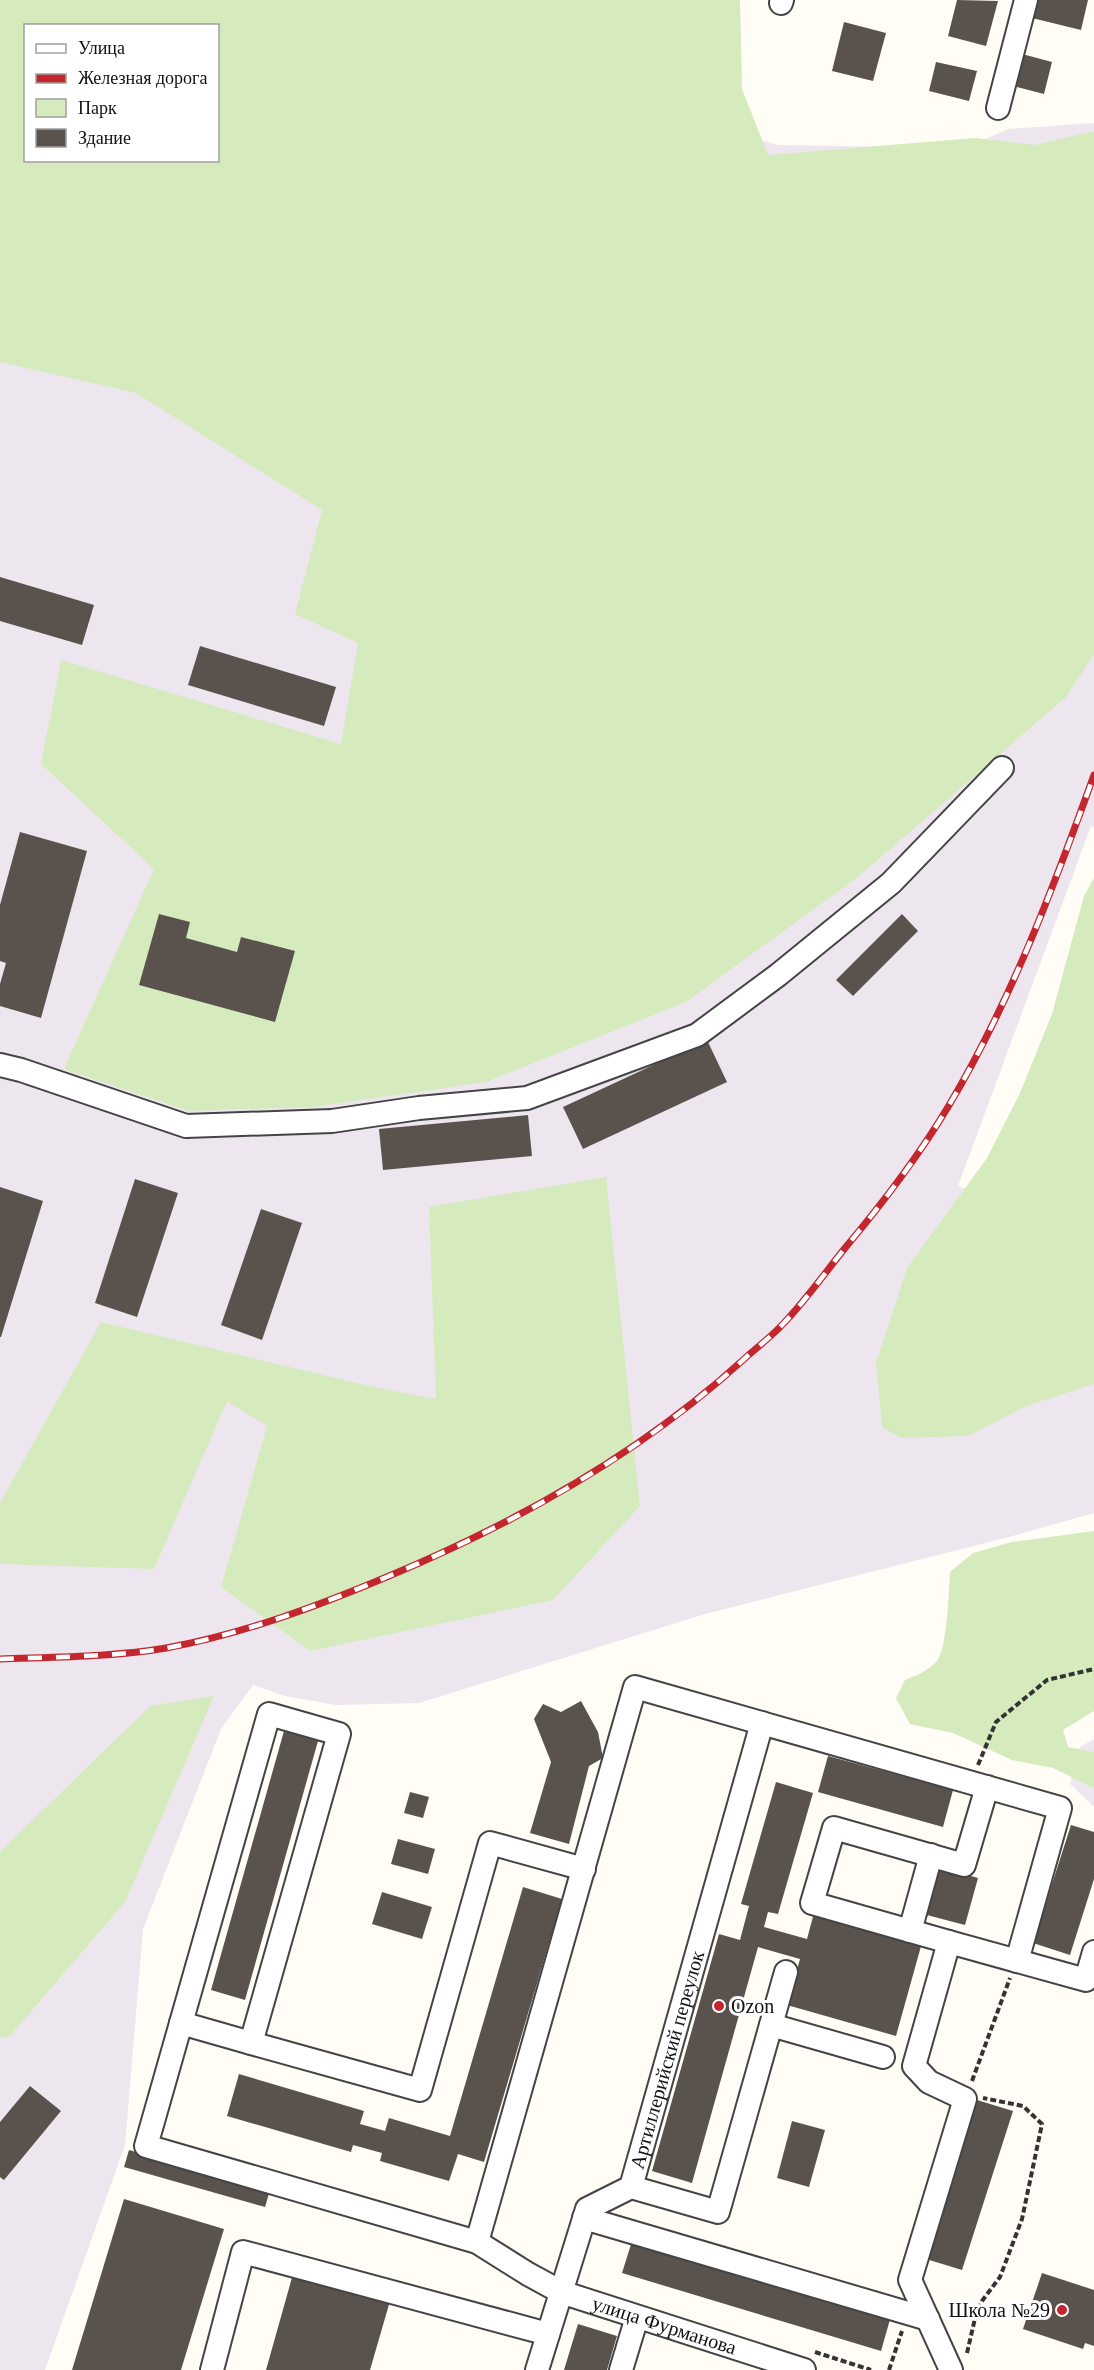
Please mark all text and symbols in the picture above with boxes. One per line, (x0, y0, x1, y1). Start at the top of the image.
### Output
legend (24, 24, 219, 162)
text: Улица (78, 38, 125, 58)
text: Железная дорога (78, 68, 207, 88)
text: Парк (78, 98, 117, 118)
text: Здание (78, 128, 131, 148)
street label: Артиллерийский переулок (626, 1948, 708, 2171)
place label: Ozon (731, 1995, 774, 2017)
marker: Ozon (712, 1999, 726, 2013)
street label: улица Фурманова (589, 2292, 739, 2359)
place label: Школа №29 (948, 2299, 1050, 2321)
marker: Школа №29 (1055, 2303, 1069, 2317)

